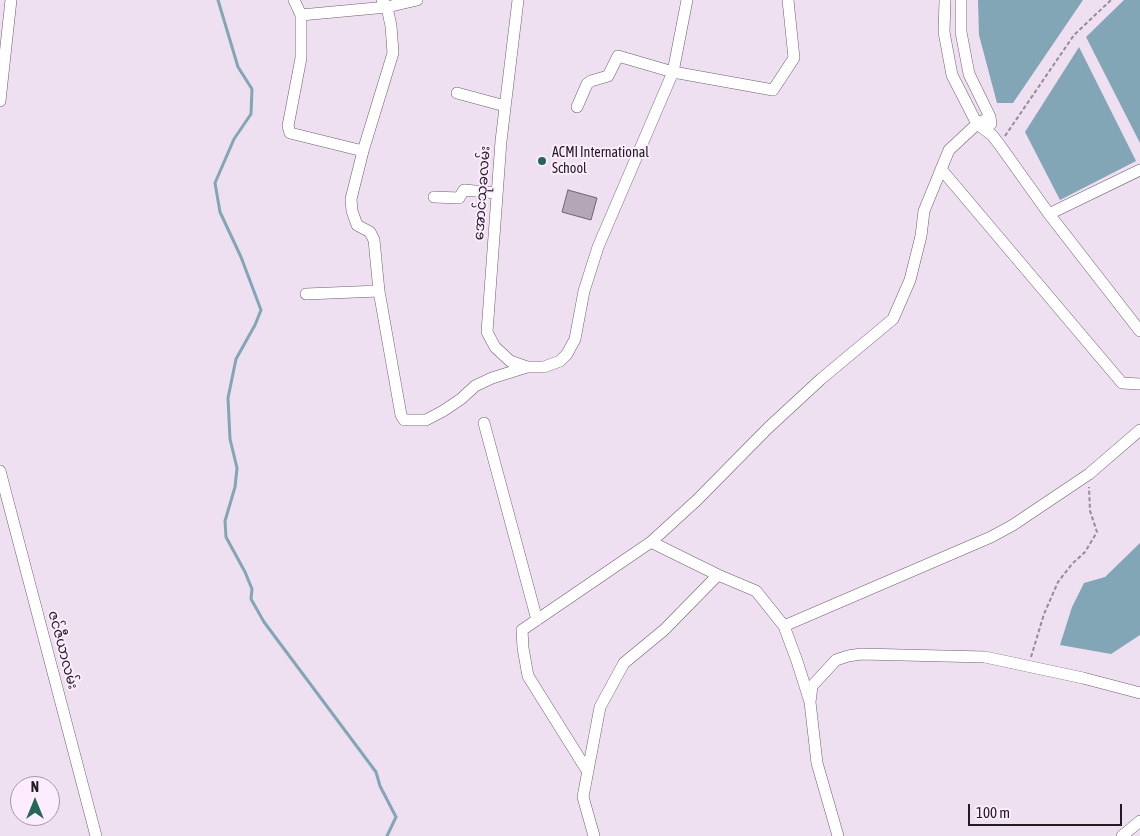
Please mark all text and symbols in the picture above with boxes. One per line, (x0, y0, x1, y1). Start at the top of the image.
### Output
street label: အောင်သုခလမ်း (470, 145, 494, 241)
place label: ACMI International School (552, 145, 649, 178)
marker: ACMI International School (536, 155, 548, 167)
street label: ဇင်ဇီယာလမ်း (44, 609, 82, 691)
north arrow (10, 776, 60, 826)
text: N (31, 779, 39, 795)
scale bar (970, 794, 1124, 826)
text: 100 m (976, 804, 1010, 821)

